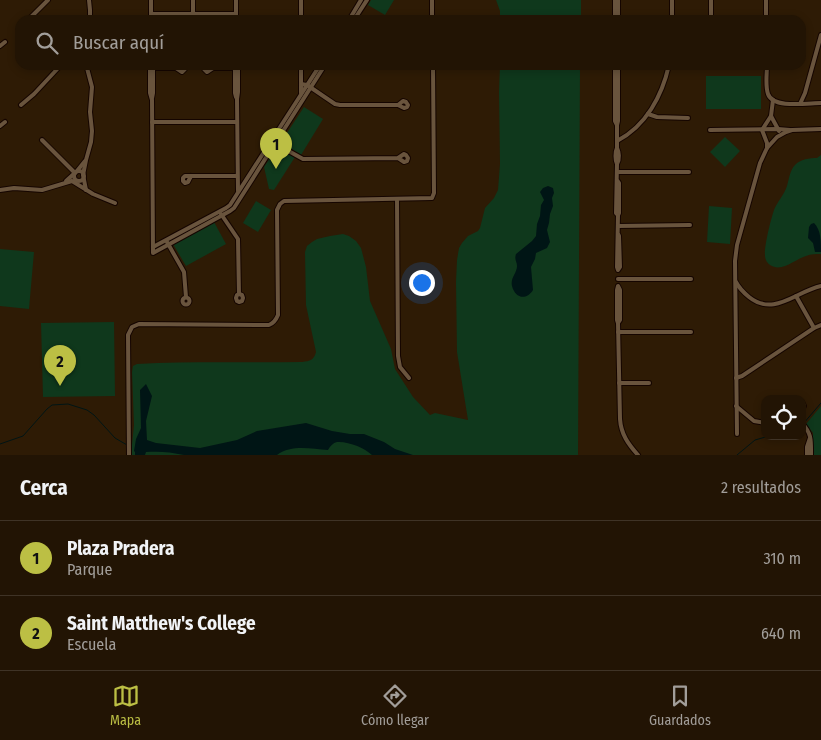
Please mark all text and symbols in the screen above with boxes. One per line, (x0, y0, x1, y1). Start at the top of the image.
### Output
search box (15, 15, 806, 70)
icon: search (33, 29, 61, 57)
text: Buscar aquí (73, 31, 164, 54)
pin: 1 (260, 128, 292, 169)
your location (409, 270, 435, 296)
pin: 2 (44, 345, 76, 386)
map controls (761, 395, 806, 440)
button: locate (761, 395, 806, 440)
text: Cerca (20, 475, 68, 501)
text: 2 resultados (721, 478, 801, 497)
text: Plaza Pradera (67, 537, 174, 560)
text: 1 (33, 549, 39, 568)
text: 310 m (764, 549, 801, 568)
text: Parque (67, 560, 112, 579)
text: Saint Matthew's College (67, 612, 256, 635)
text: 2 (32, 624, 40, 643)
text: 640 m (761, 624, 801, 643)
text: Escuela (67, 635, 116, 654)
tab: Mapa (110, 682, 141, 729)
tab: Cómo llegar (361, 682, 429, 729)
tab: Guardados (649, 682, 711, 729)

